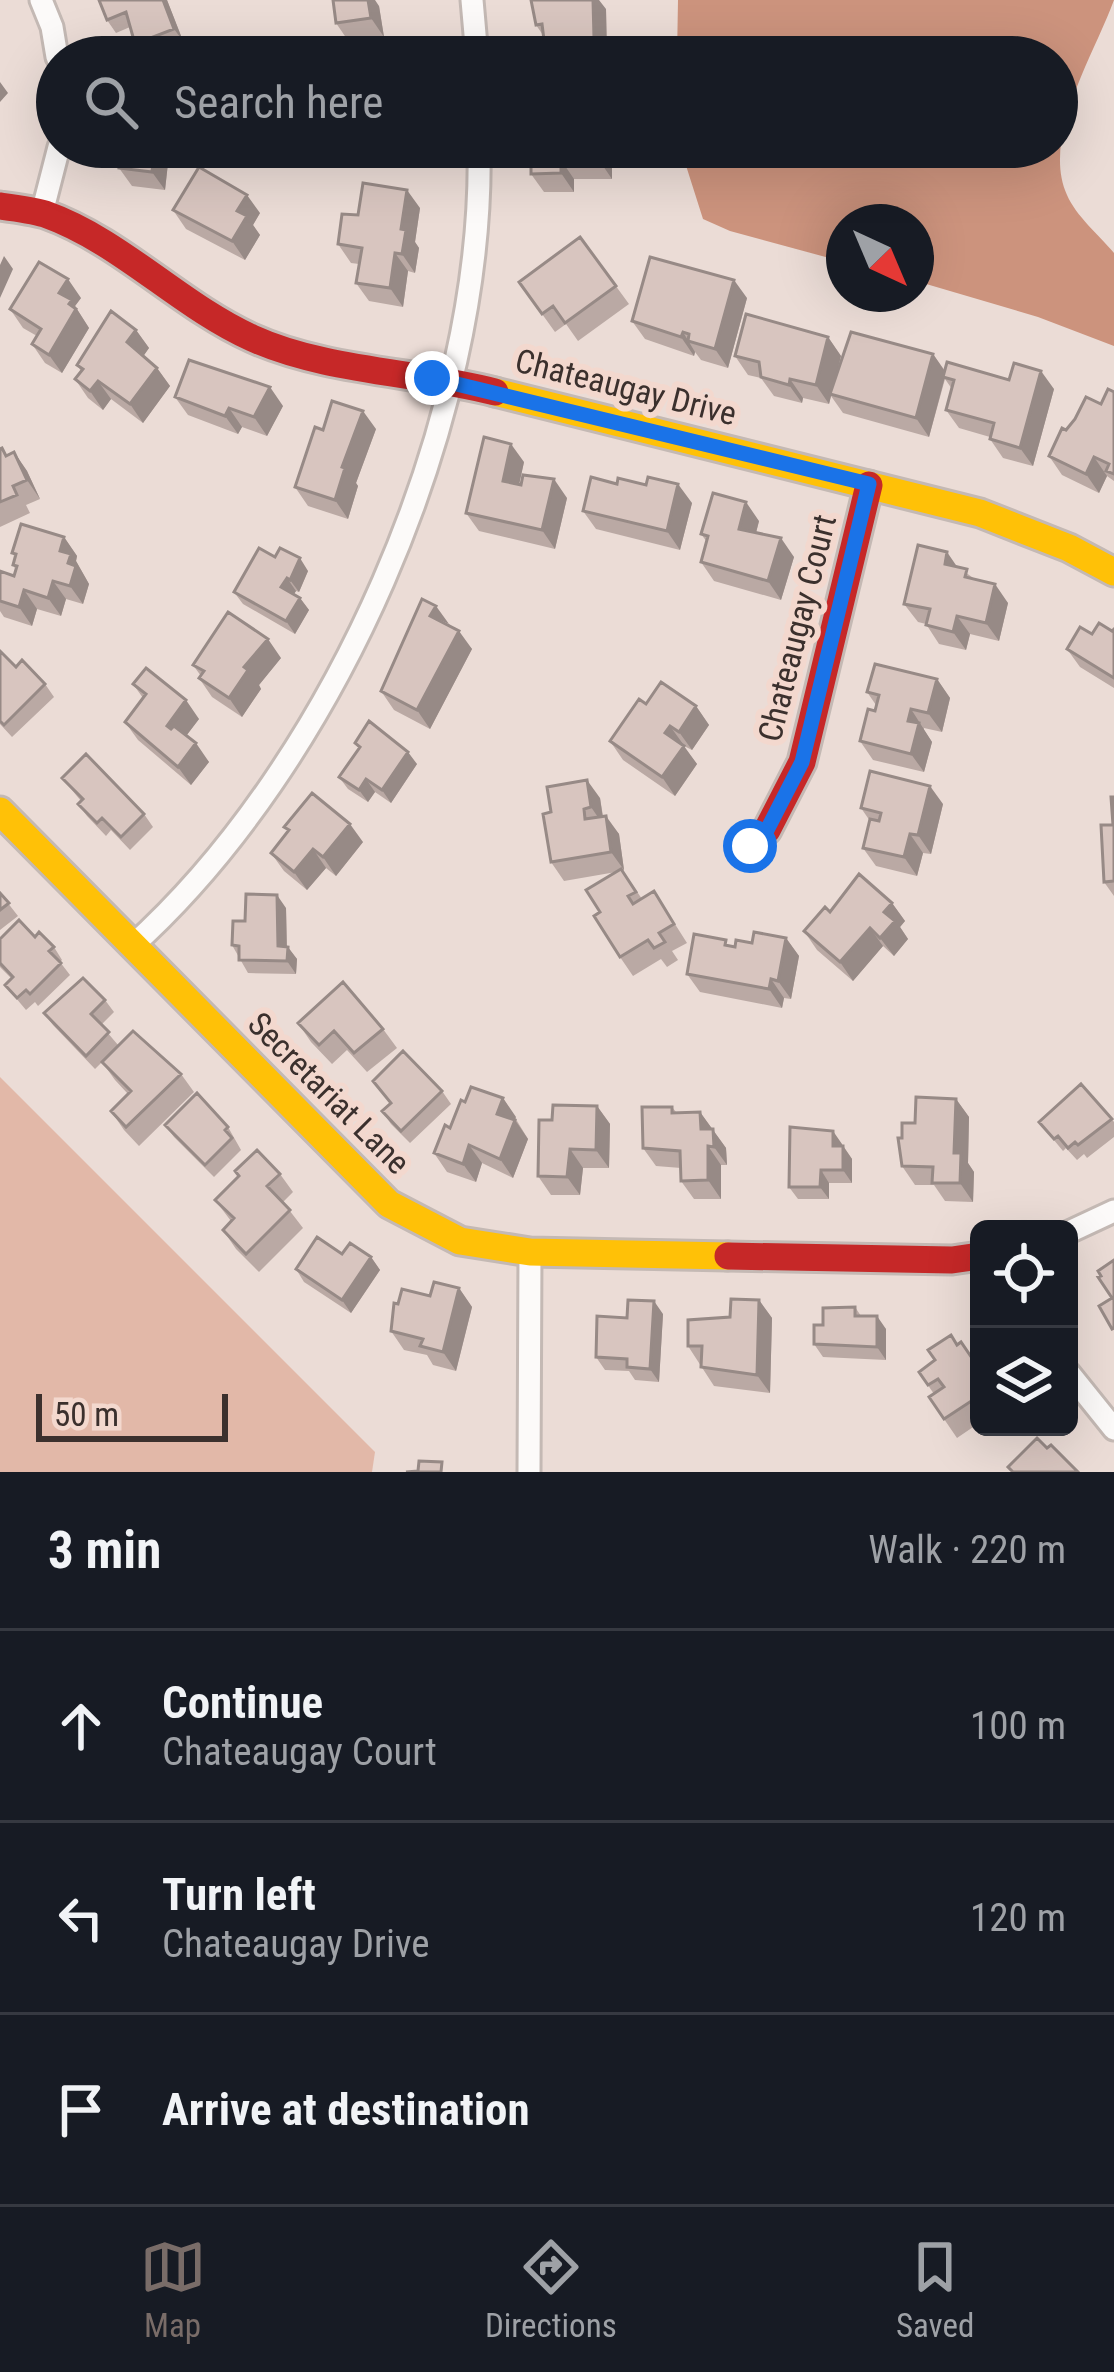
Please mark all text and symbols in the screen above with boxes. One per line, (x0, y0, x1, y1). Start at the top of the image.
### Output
search box (36, 36, 1078, 168)
icon: search (78, 69, 144, 135)
text: Search here (174, 76, 383, 129)
north arrow (826, 204, 934, 312)
street label: Chateaugay Drive (511, 341, 741, 433)
route end (405, 351, 459, 405)
street label: Chateaugay Court (750, 511, 844, 745)
route start (723, 819, 777, 873)
street label: Secretariat Lane (240, 1004, 418, 1182)
map controls (970, 1220, 1078, 1436)
button: locate (970, 1220, 1078, 1328)
button: layers (970, 1328, 1078, 1436)
scale bar (36, 1388, 228, 1441)
text: 50 m (54, 1395, 119, 1434)
text: 3 min (48, 1521, 161, 1580)
text: Walk · 220 m (868, 1527, 1066, 1573)
text: Continue (162, 1676, 323, 1729)
icon: ahead (48, 1693, 114, 1759)
text: 100 m (970, 1703, 1066, 1749)
text: Chateaugay Court (162, 1729, 437, 1775)
text: Turn left (162, 1868, 316, 1921)
icon: left (48, 1885, 114, 1951)
text: 120 m (970, 1895, 1066, 1941)
text: Chateaugay Drive (162, 1921, 430, 1967)
icon: arrive (48, 2077, 114, 2143)
text: Arrive at destination (162, 2083, 530, 2136)
tab: Map (140, 2234, 206, 2345)
tab: Directions (485, 2234, 617, 2345)
tab: Saved (896, 2234, 974, 2345)

